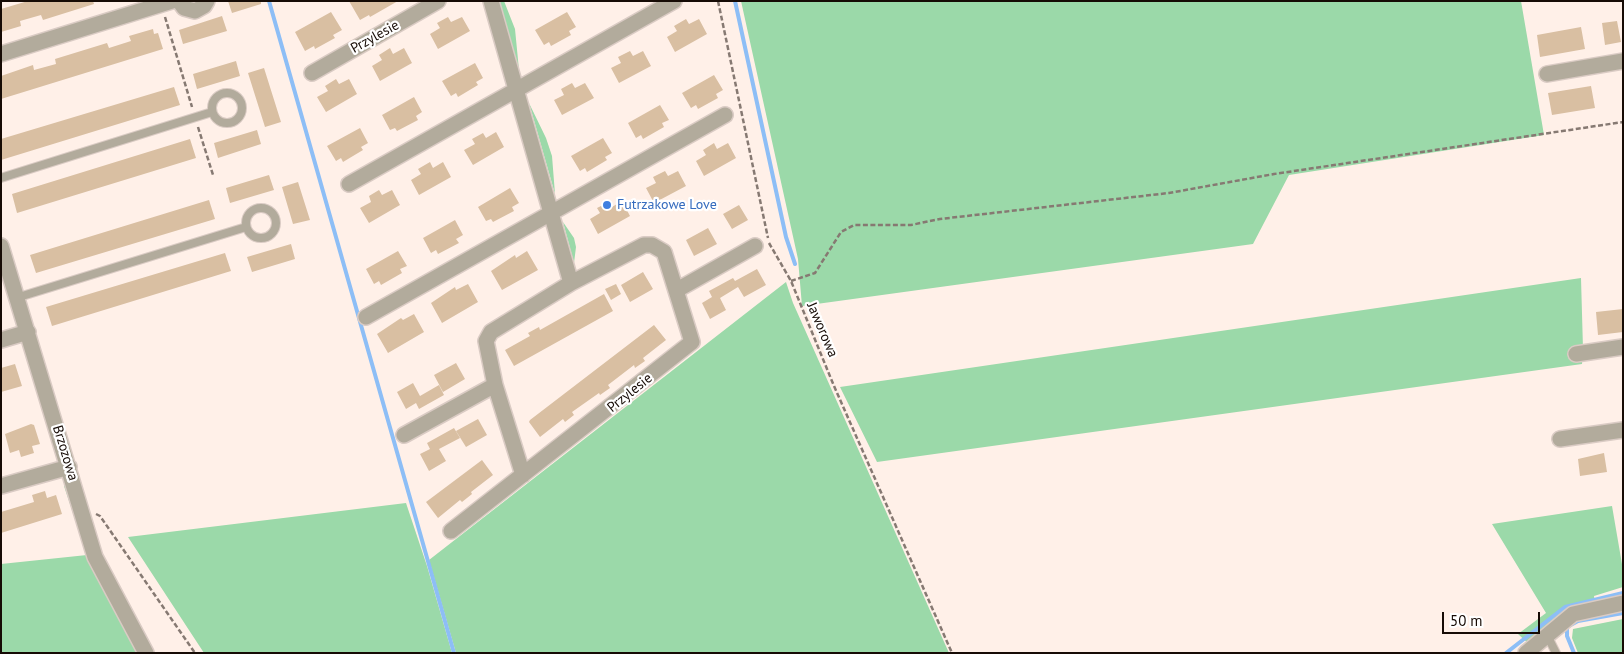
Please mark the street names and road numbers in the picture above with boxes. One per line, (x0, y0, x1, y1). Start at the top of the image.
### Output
street label: Przylesie (348, 17, 402, 57)
street label: Jaworowa (803, 300, 841, 360)
street label: Przylesie (604, 370, 656, 416)
street label: Brzozowa (49, 423, 81, 483)

